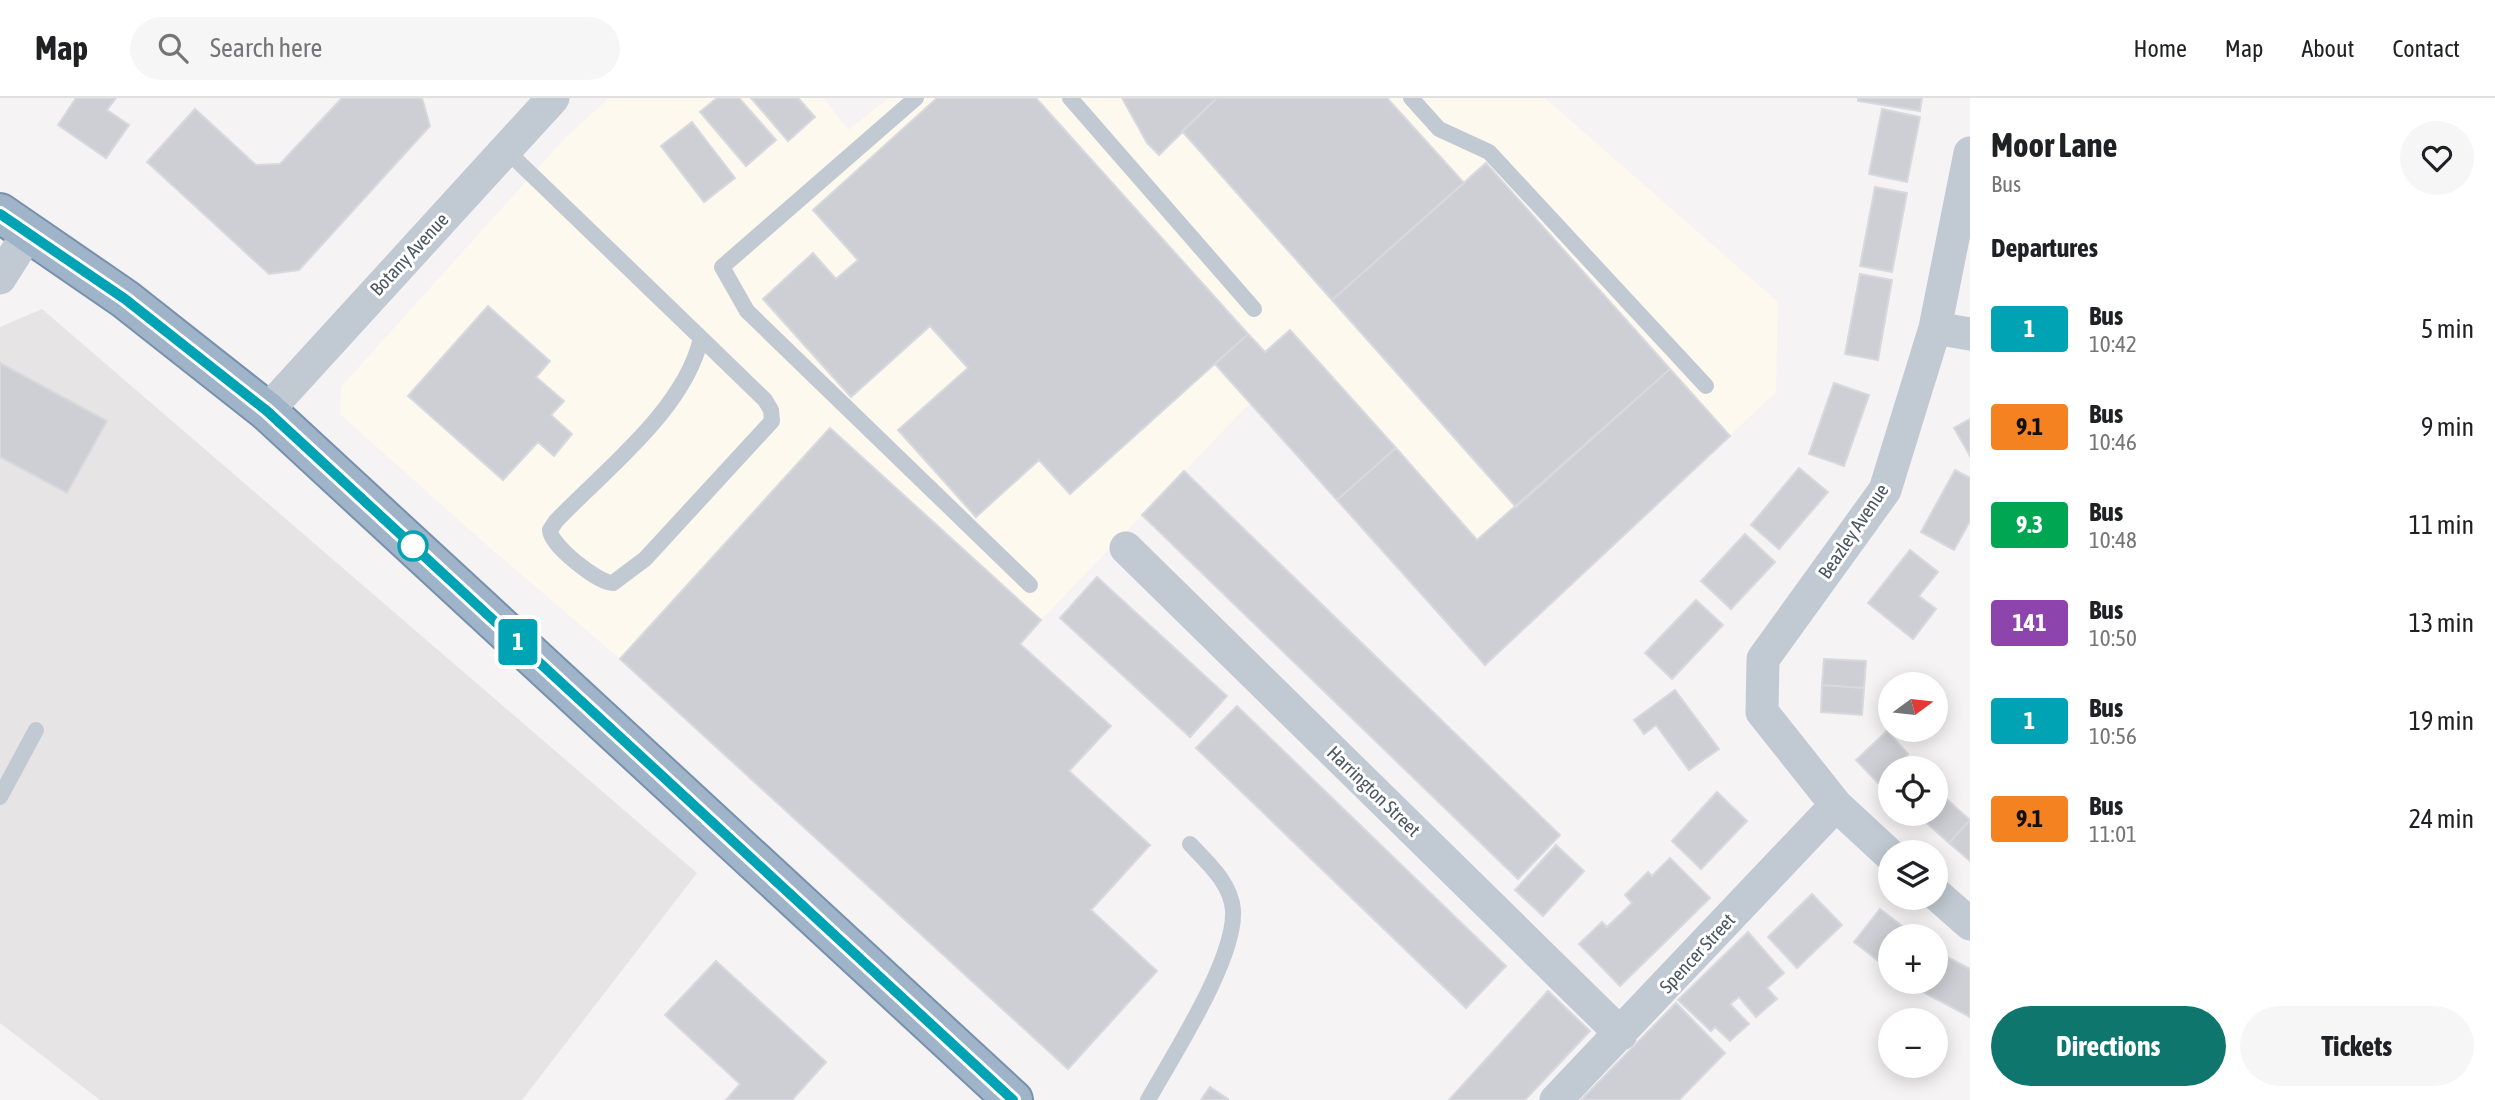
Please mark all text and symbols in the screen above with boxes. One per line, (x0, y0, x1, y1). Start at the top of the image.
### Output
search box (130, 17, 620, 80)
text: Map (35, 29, 88, 67)
icon: search (154, 29, 192, 67)
text: Search here (210, 33, 322, 63)
text: Home (2133, 35, 2187, 62)
text: Map (2225, 35, 2263, 62)
text: About (2301, 35, 2354, 62)
text: Contact (2392, 35, 2460, 62)
button: heart (2400, 121, 2474, 195)
text: Moor Lane (1991, 126, 2118, 164)
text: Bus (1991, 171, 2021, 197)
street label: Botany Avenue (365, 208, 453, 300)
text: Departures (1991, 233, 2098, 263)
text: Bus (2089, 301, 2123, 331)
text: 5 min (2421, 314, 2474, 344)
text: 1 (2024, 315, 2035, 342)
text: 10:42 (2089, 331, 2137, 357)
text: Bus (2089, 399, 2123, 429)
text: 9 min (2421, 412, 2474, 442)
text: 9.1 (2016, 413, 2043, 440)
text: 10:46 (2089, 429, 2137, 455)
street label: Beazley Avenue (1813, 479, 1893, 583)
text: Bus (2089, 497, 2123, 527)
text: 11 min (2409, 510, 2474, 540)
text: 9.3 (2016, 511, 2043, 538)
text: 10:48 (2089, 527, 2137, 553)
unlabelled marker (398, 531, 428, 561)
text: Bus (2089, 595, 2123, 625)
text: 13 min (2409, 608, 2474, 638)
text: 141 (2013, 609, 2046, 636)
line badge: 1 (495, 619, 541, 665)
text: 10:50 (2089, 625, 2137, 651)
text: 1 (512, 628, 524, 655)
north arrow (1878, 672, 1948, 742)
map controls (1878, 672, 1948, 1078)
text: Bus (2089, 693, 2123, 723)
text: 19 min (2409, 706, 2474, 736)
text: 1 (2024, 707, 2035, 734)
text: 10:56 (2089, 723, 2137, 749)
street label: Harrington Street (1323, 741, 1425, 841)
button: locate (1878, 756, 1948, 826)
text: Bus (2089, 791, 2123, 821)
text: 24 min (2409, 804, 2474, 834)
text: 9.1 (2016, 805, 2043, 832)
text: 11:01 (2089, 821, 2137, 847)
button: layers (1878, 840, 1948, 910)
street label: Spencer Street (1655, 909, 1739, 997)
button: + (1878, 924, 1948, 994)
button: Directions (1991, 1006, 2226, 1086)
button: Tickets (2240, 1006, 2474, 1086)
button: − (1878, 1008, 1948, 1078)

